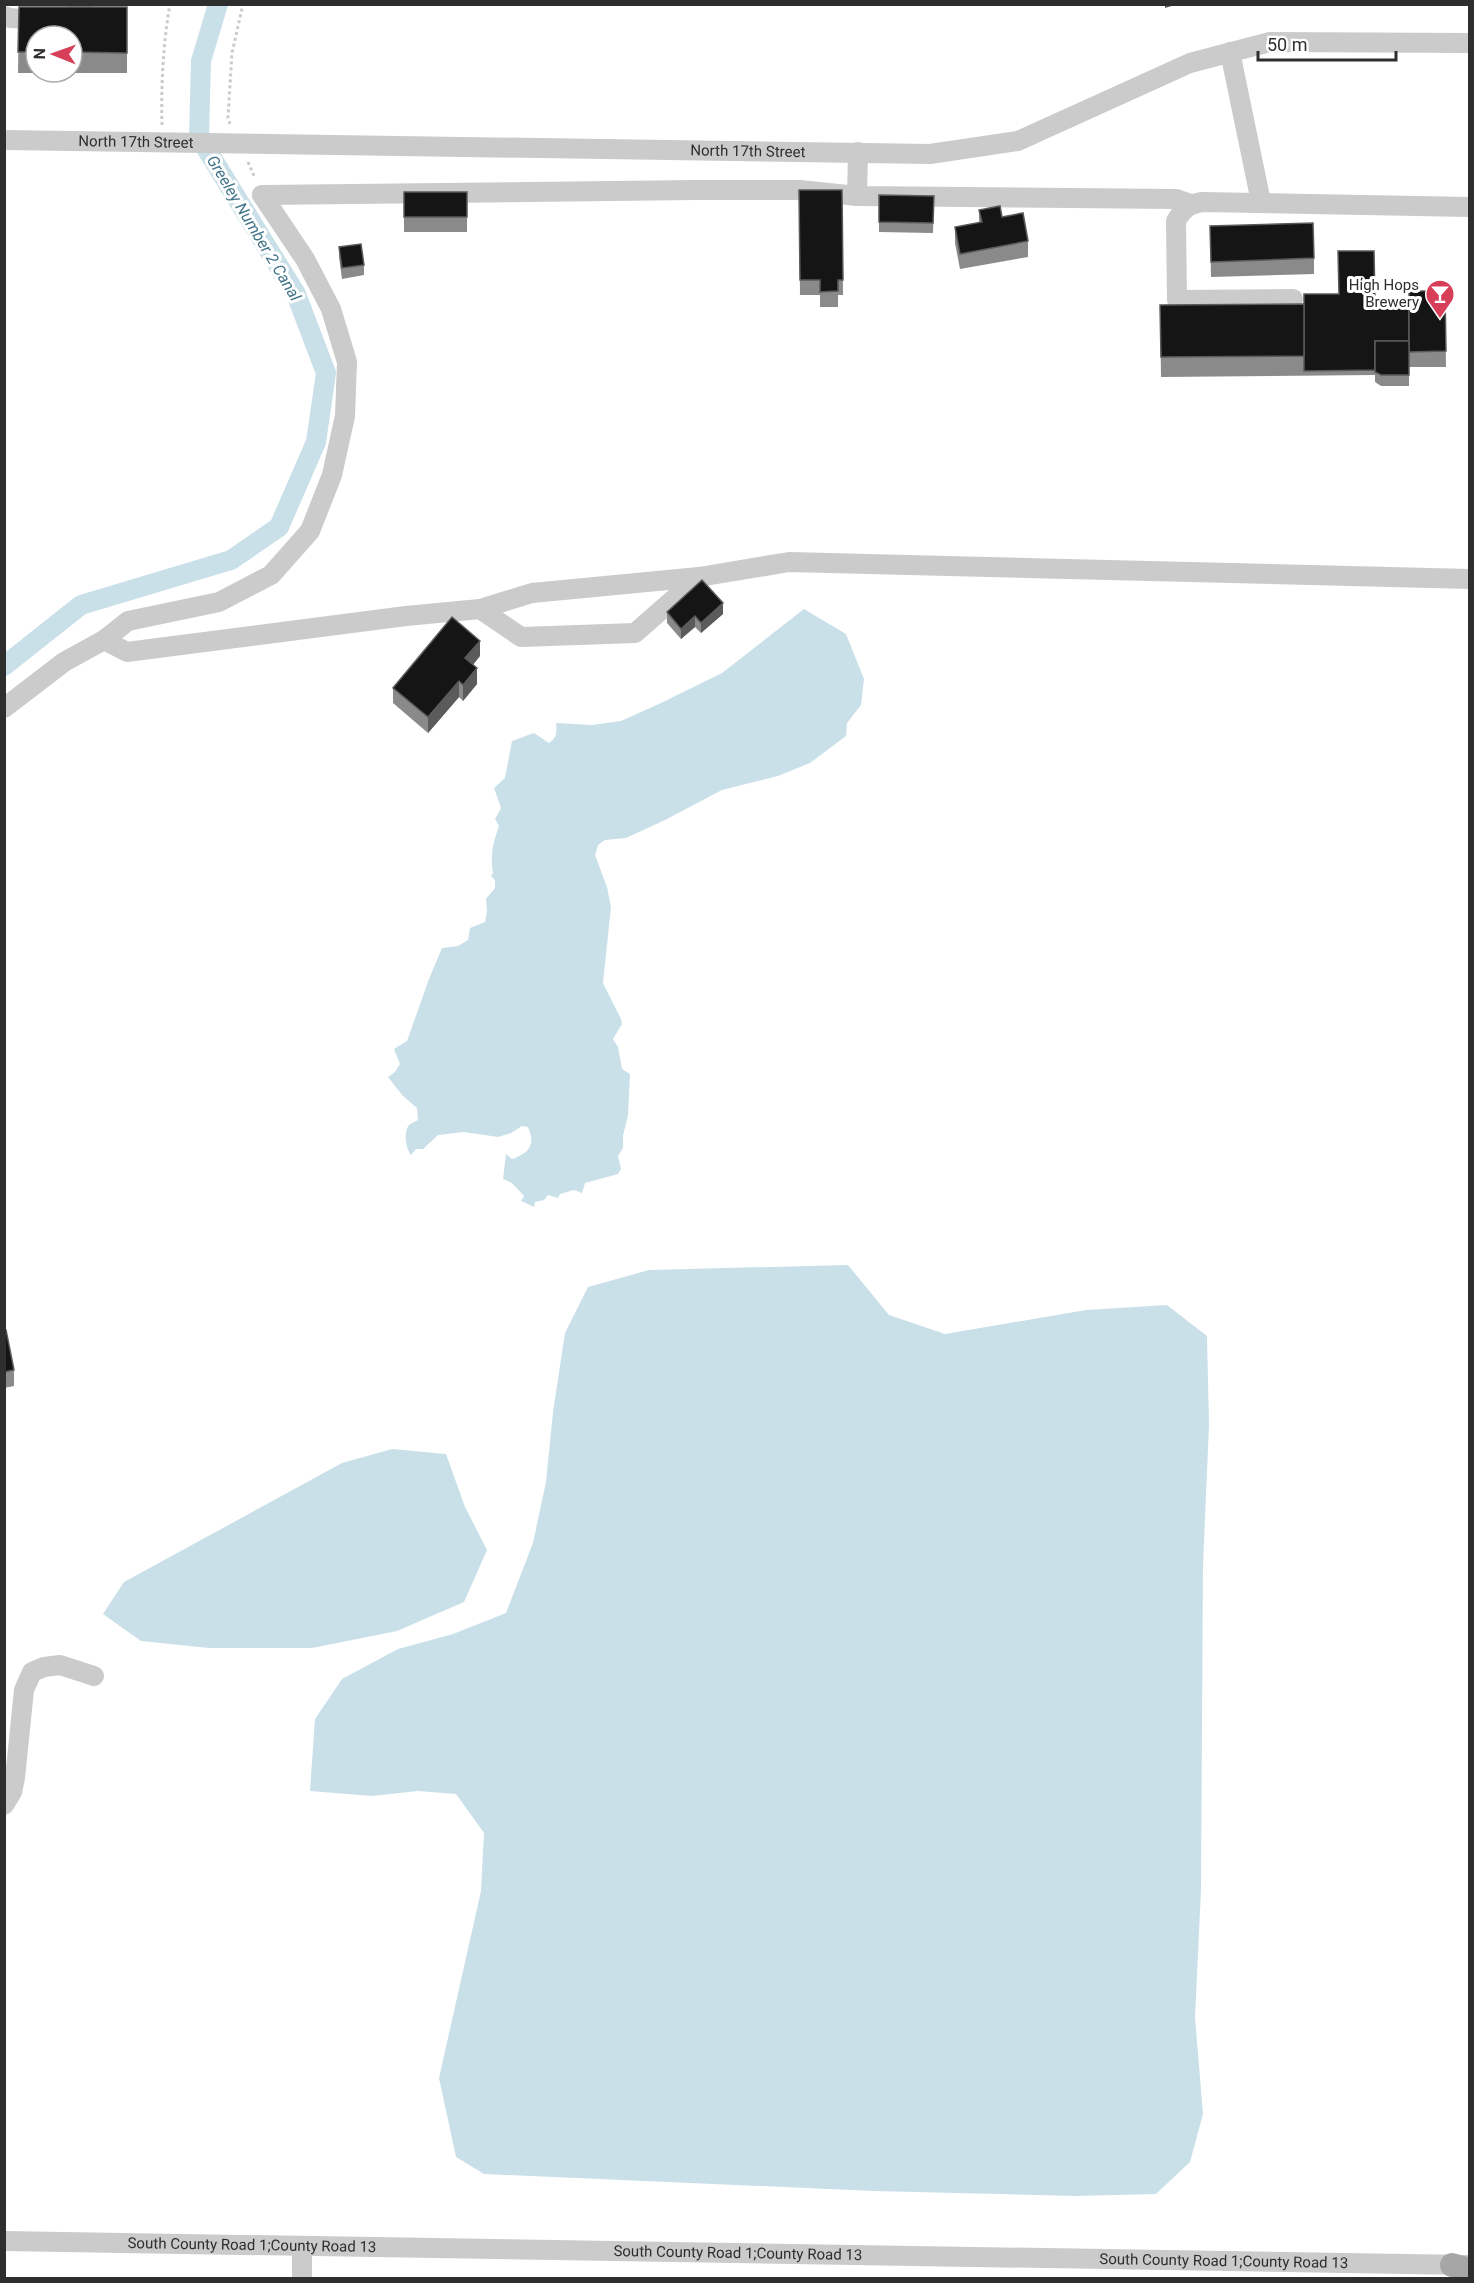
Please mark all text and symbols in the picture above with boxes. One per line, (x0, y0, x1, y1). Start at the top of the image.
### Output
north arrow (24, 24, 84, 84)
scale bar (1258, 24, 1396, 62)
text: 50 m (1267, 34, 1307, 55)
text: N (30, 48, 49, 60)
street label: North 17th Street (78, 132, 194, 152)
street label: North 17th Street (690, 141, 806, 161)
water label: Greeley Number 2 Canal (203, 152, 305, 305)
place label: High Hops Brewery (1349, 276, 1419, 311)
bar icon: High Hops Brewery (1424, 278, 1456, 320)
street label: South County Road 1;County Road 13 (127, 2234, 377, 2256)
street label: South County Road 1;County Road 13 (613, 2242, 862, 2264)
street label: South County Road 1;County Road 13 (1099, 2250, 1348, 2272)

